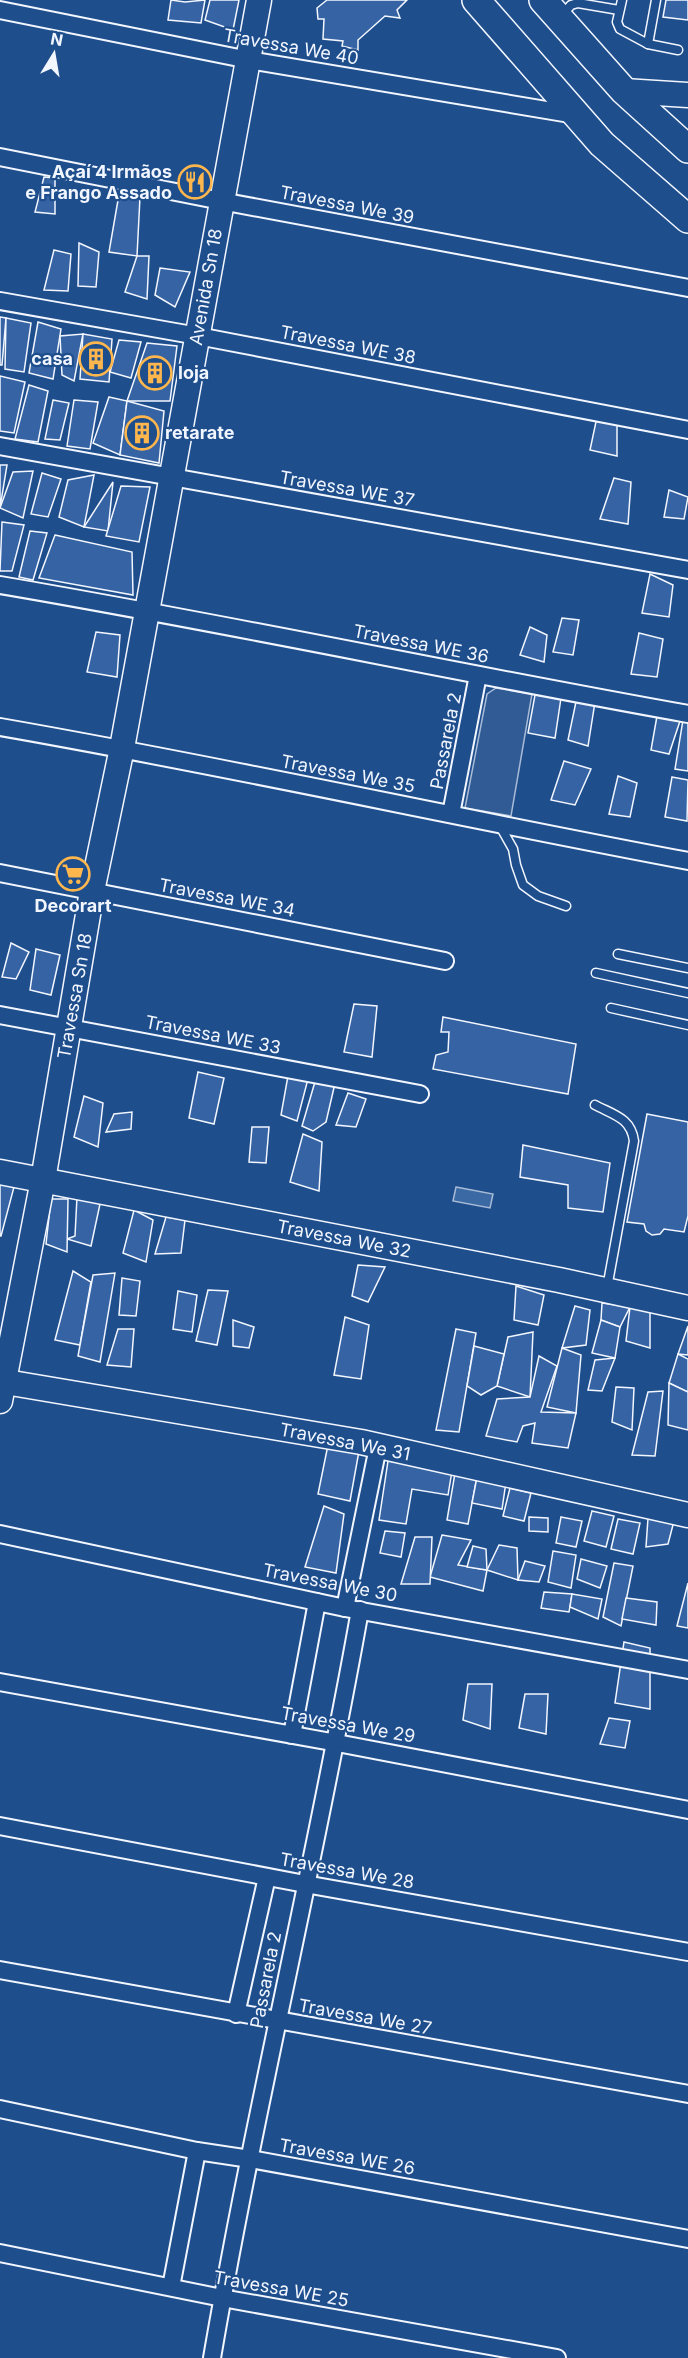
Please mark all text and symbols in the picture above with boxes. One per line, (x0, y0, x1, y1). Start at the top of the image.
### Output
north arrow (24, 24, 84, 84)
street label: Travessa We 40 (222, 24, 360, 69)
text: N (49, 28, 65, 50)
place label: Açaí 4 Irmãos e Frango Assado (25, 161, 172, 203)
restaurant icon: Açaí 4 Irmãos e Frango Assado (177, 164, 213, 200)
street label: Travessa We 39 (278, 181, 416, 228)
street label: Avenida Sn 18 (185, 227, 226, 347)
street label: Travessa WE 38 (279, 321, 418, 368)
building icon: casa (78, 341, 114, 377)
place label: casa (31, 348, 73, 369)
building icon: loja (137, 355, 173, 391)
place label: loja (178, 362, 209, 383)
building icon: retarate (124, 415, 160, 451)
place label: retarate (165, 422, 235, 443)
street label: Travessa WE 37 (278, 466, 416, 511)
street label: Travessa WE 36 (352, 620, 491, 667)
street label: Passarela 2 (426, 691, 465, 791)
street label: Travessa We 35 (279, 750, 417, 797)
supermarket icon: Decorart (55, 856, 91, 892)
street label: Travessa WE 34 (157, 874, 297, 921)
place label: Decorart (34, 895, 112, 916)
street label: Travessa Sn 18 (53, 931, 96, 1060)
street label: Travessa WE 33 (144, 1011, 283, 1058)
street label: Travessa We 32 (275, 1215, 413, 1262)
street label: Travessa We 31 (278, 1419, 412, 1464)
street label: Travessa We 30 (261, 1559, 399, 1606)
street label: Travessa We 29 (279, 1702, 417, 1747)
street label: Travessa We 28 (278, 1848, 416, 1893)
street label: Passarela 2 (246, 1930, 285, 2030)
street label: Travessa We 27 (297, 1994, 433, 2039)
street label: Travessa WE 26 (278, 2134, 417, 2179)
street label: Travessa WE 25 (212, 2266, 350, 2311)

